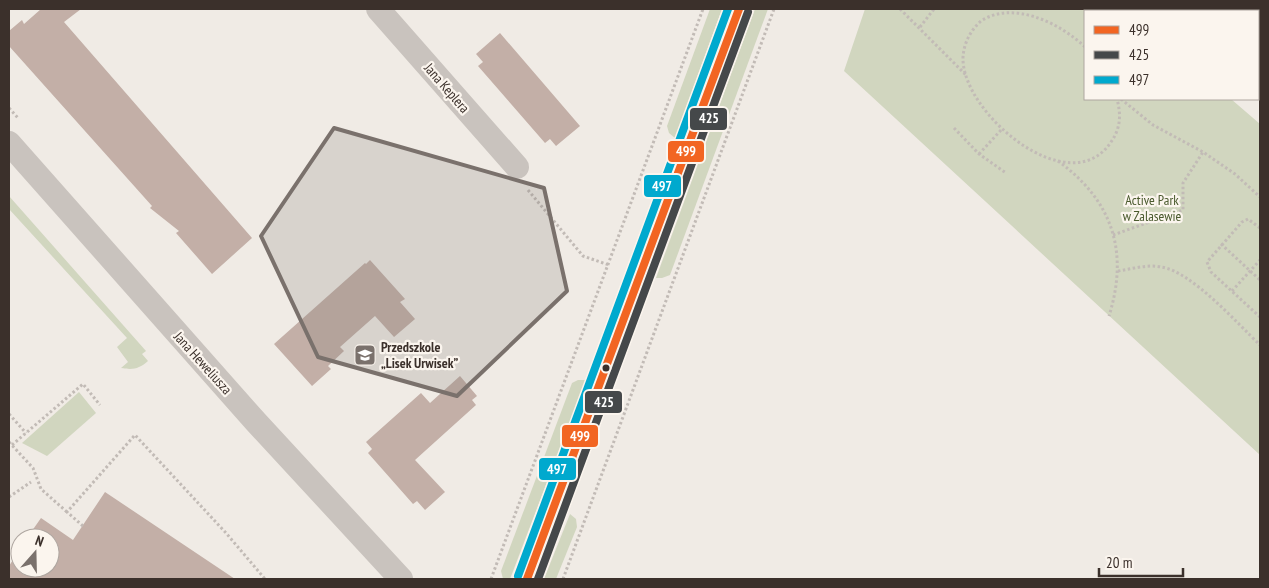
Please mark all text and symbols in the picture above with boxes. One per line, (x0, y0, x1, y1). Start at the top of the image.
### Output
legend (1084, 10, 1259, 100)
text: 499 (1129, 20, 1149, 39)
text: 425 (1129, 45, 1149, 64)
street label: Jana Keplera (420, 59, 474, 117)
text: 497 (1129, 70, 1149, 89)
line badge: 425 (689, 107, 728, 131)
text: 425 (699, 109, 719, 127)
line badge: 499 (667, 140, 705, 163)
text: 499 (676, 142, 696, 160)
line badge: 497 (643, 174, 682, 198)
text: 497 (652, 177, 672, 195)
park label: Active Park w Zalasewie (1123, 191, 1182, 225)
street label: Jana Heweliusza (169, 327, 236, 398)
place label: Przedszkole „Lisek Urwisek” (381, 338, 459, 372)
school or university icon: Przedszkole „Lisek Urwisek” (353, 343, 377, 367)
unlabelled marker (601, 363, 611, 373)
line badge: 425 (584, 390, 623, 414)
text: 425 (594, 393, 614, 411)
line badge: 499 (561, 424, 599, 448)
text: 499 (570, 427, 590, 445)
line badge: 497 (538, 457, 577, 481)
text: 497 (547, 460, 567, 478)
north arrow (10, 528, 60, 578)
text: N (33, 531, 46, 551)
scale bar (1099, 546, 1183, 578)
text: 20 m (1106, 553, 1132, 572)

